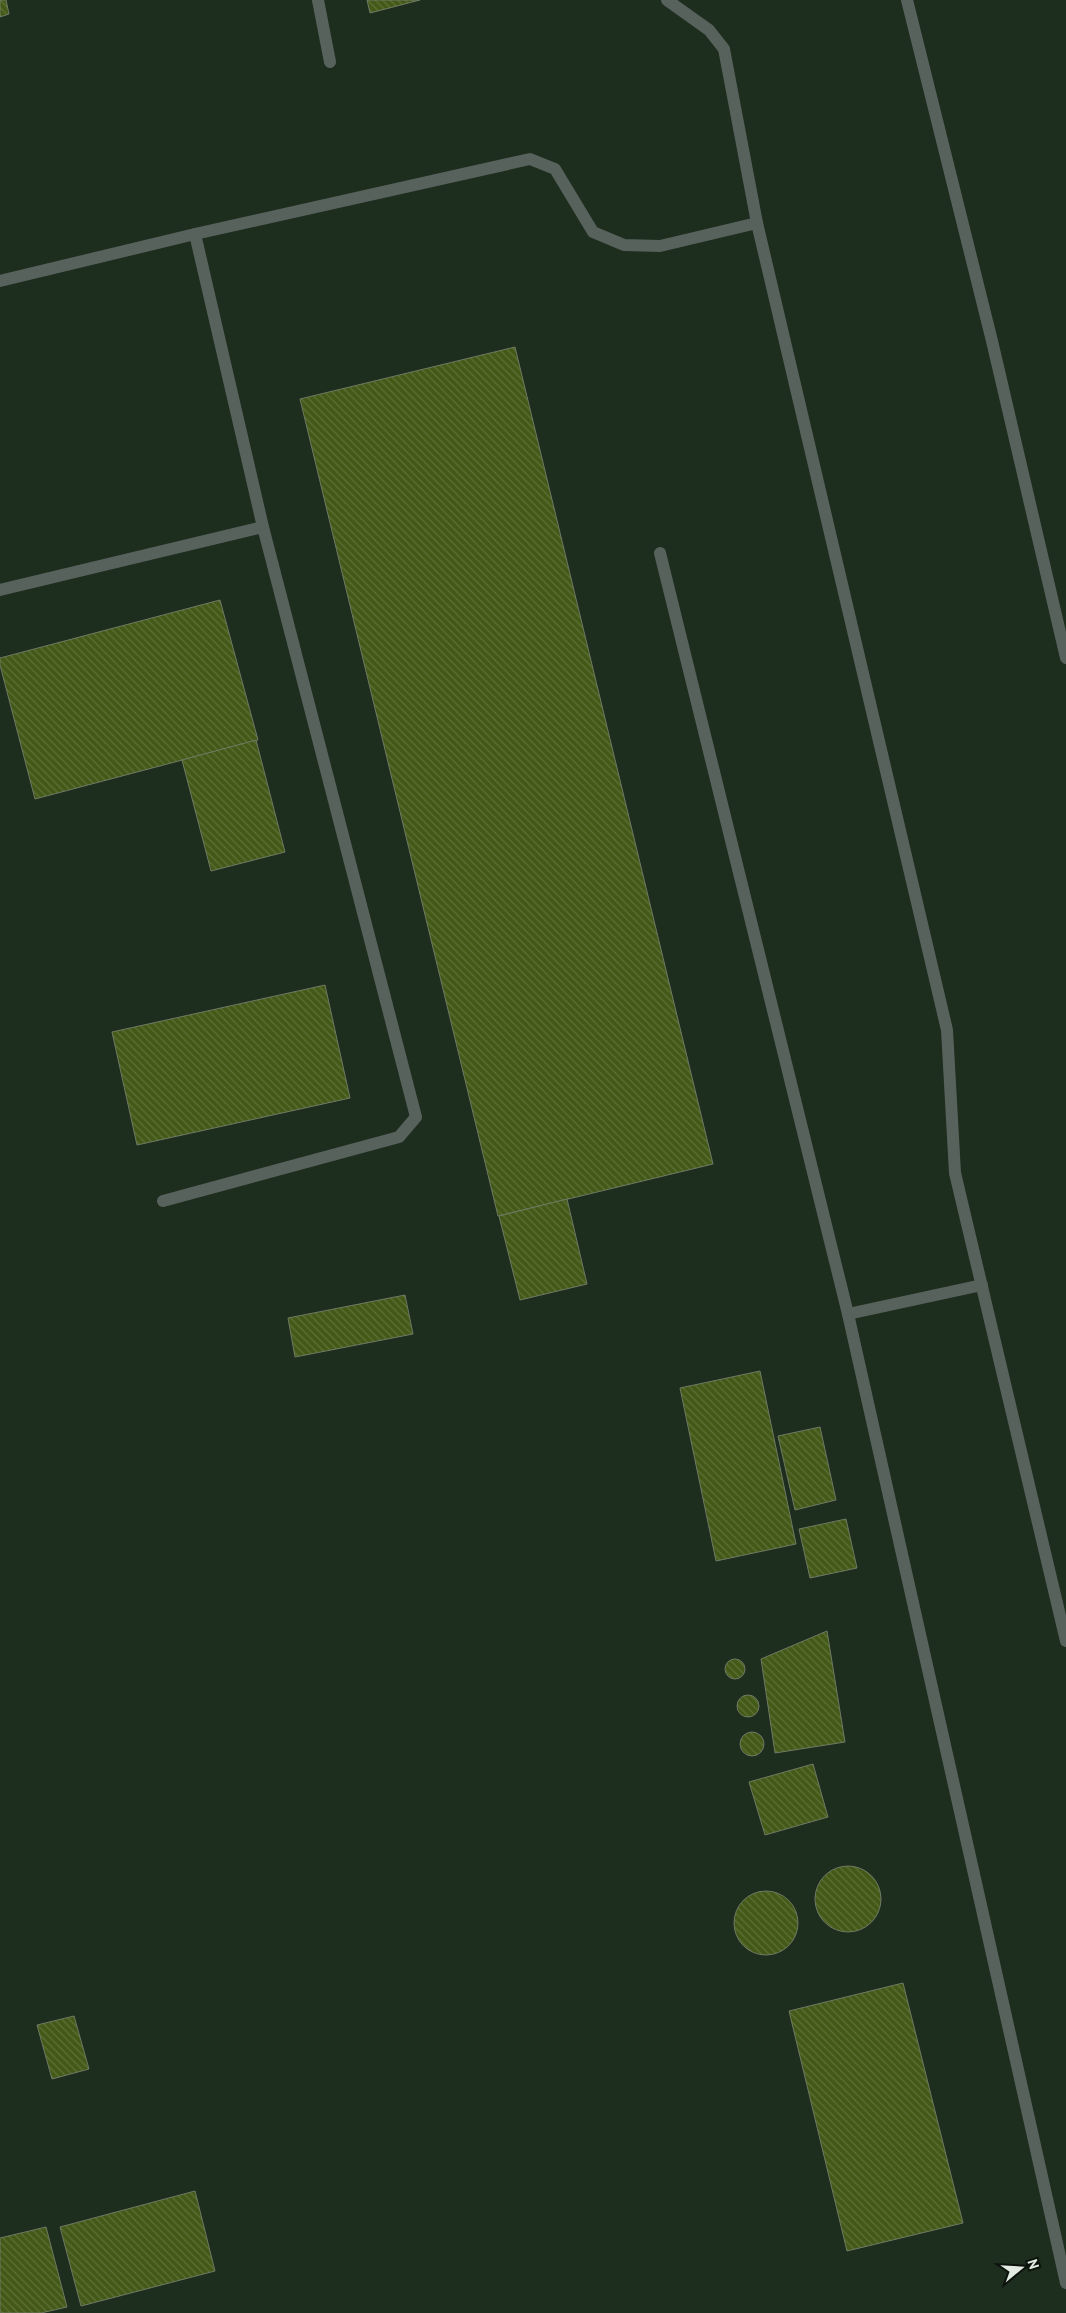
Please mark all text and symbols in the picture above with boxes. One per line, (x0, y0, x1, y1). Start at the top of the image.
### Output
north arrow (996, 2243, 1046, 2293)
text: N (1023, 2257, 1043, 2271)

